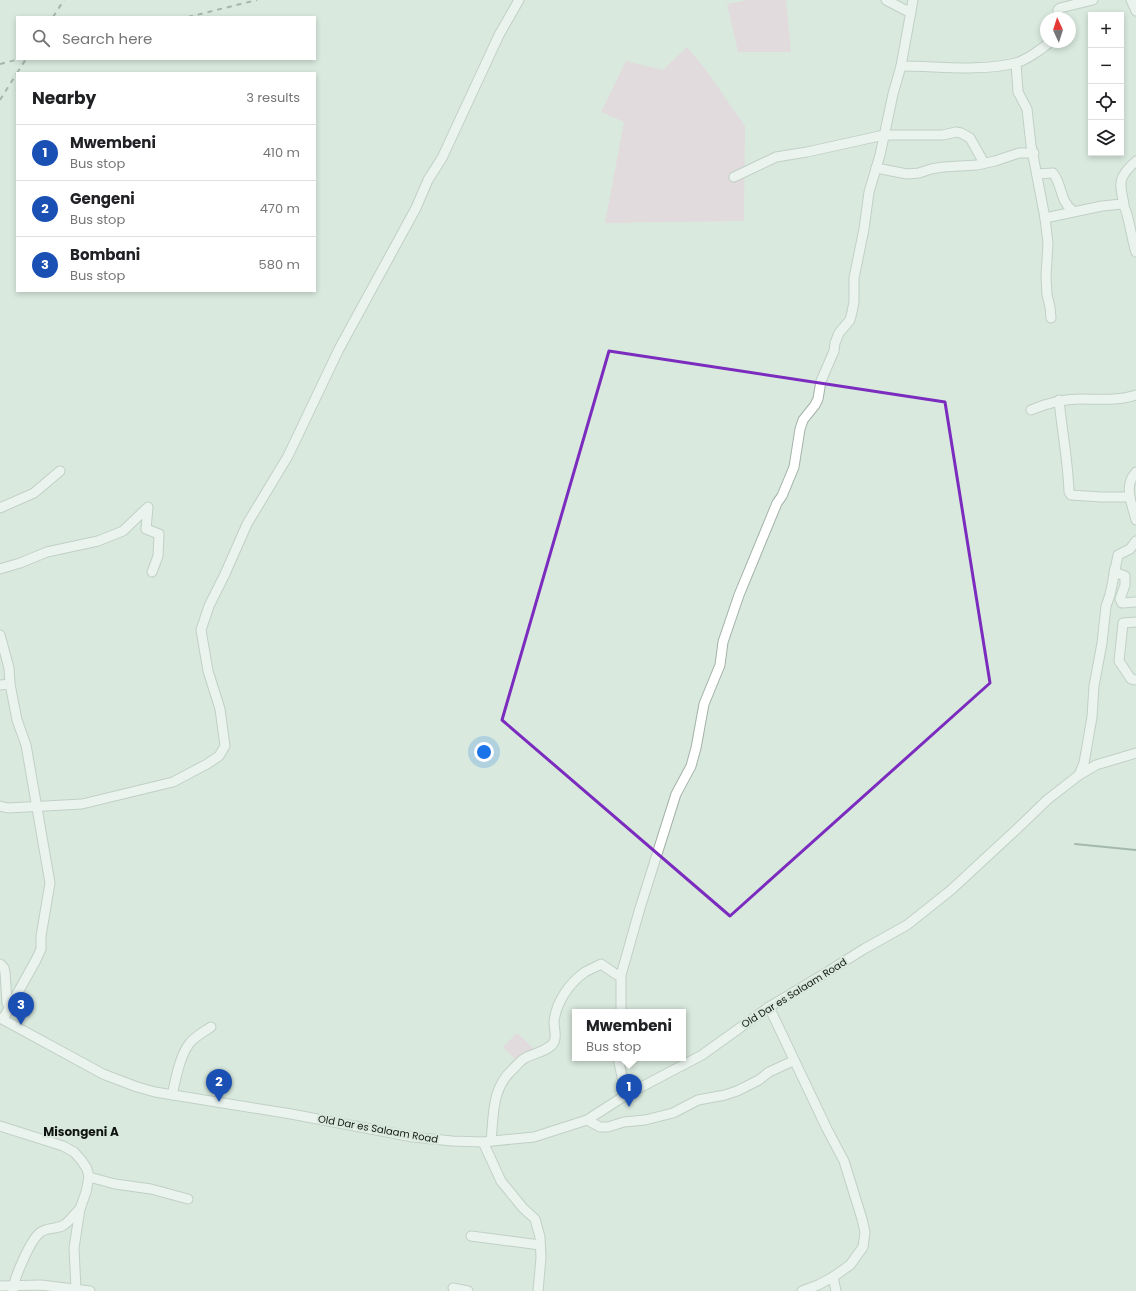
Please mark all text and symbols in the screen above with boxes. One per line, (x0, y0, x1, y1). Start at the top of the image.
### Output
north arrow (1040, 12, 1076, 48)
map controls (1088, 12, 1124, 156)
button: + (1088, 12, 1124, 48)
search box (16, 16, 316, 60)
icon: search (30, 27, 52, 49)
text: Search here (62, 28, 152, 49)
button: − (1088, 48, 1124, 84)
button: locate (1088, 84, 1124, 120)
text: Nearby (32, 86, 96, 110)
text: 3 results (246, 88, 300, 107)
button: layers (1088, 120, 1124, 156)
text: Mwembeni (70, 132, 156, 153)
text: 1 (43, 143, 47, 162)
text: 410 m (263, 143, 300, 162)
text: Bus stop (70, 154, 125, 173)
text: Gengeni (70, 188, 135, 209)
text: 2 (41, 199, 49, 218)
text: 470 m (260, 199, 300, 218)
text: Bus stop (70, 210, 125, 229)
text: Bombani (70, 244, 140, 265)
text: 3 (41, 255, 49, 274)
text: 580 m (259, 255, 300, 274)
text: Bus stop (70, 266, 125, 285)
your location (474, 742, 494, 762)
street label: Old Dar es Salaam Road (738, 954, 850, 1032)
pin: 3 (8, 992, 34, 1025)
popup (572, 1009, 686, 1061)
text: Mwembeni (586, 1015, 672, 1036)
text: Bus stop (586, 1037, 641, 1056)
pin: 2 (206, 1069, 232, 1102)
pin: 1 (616, 1074, 642, 1107)
street label: Old Dar es Salaam Road (317, 1111, 439, 1147)
district label: Misongeni A (43, 1123, 119, 1140)

